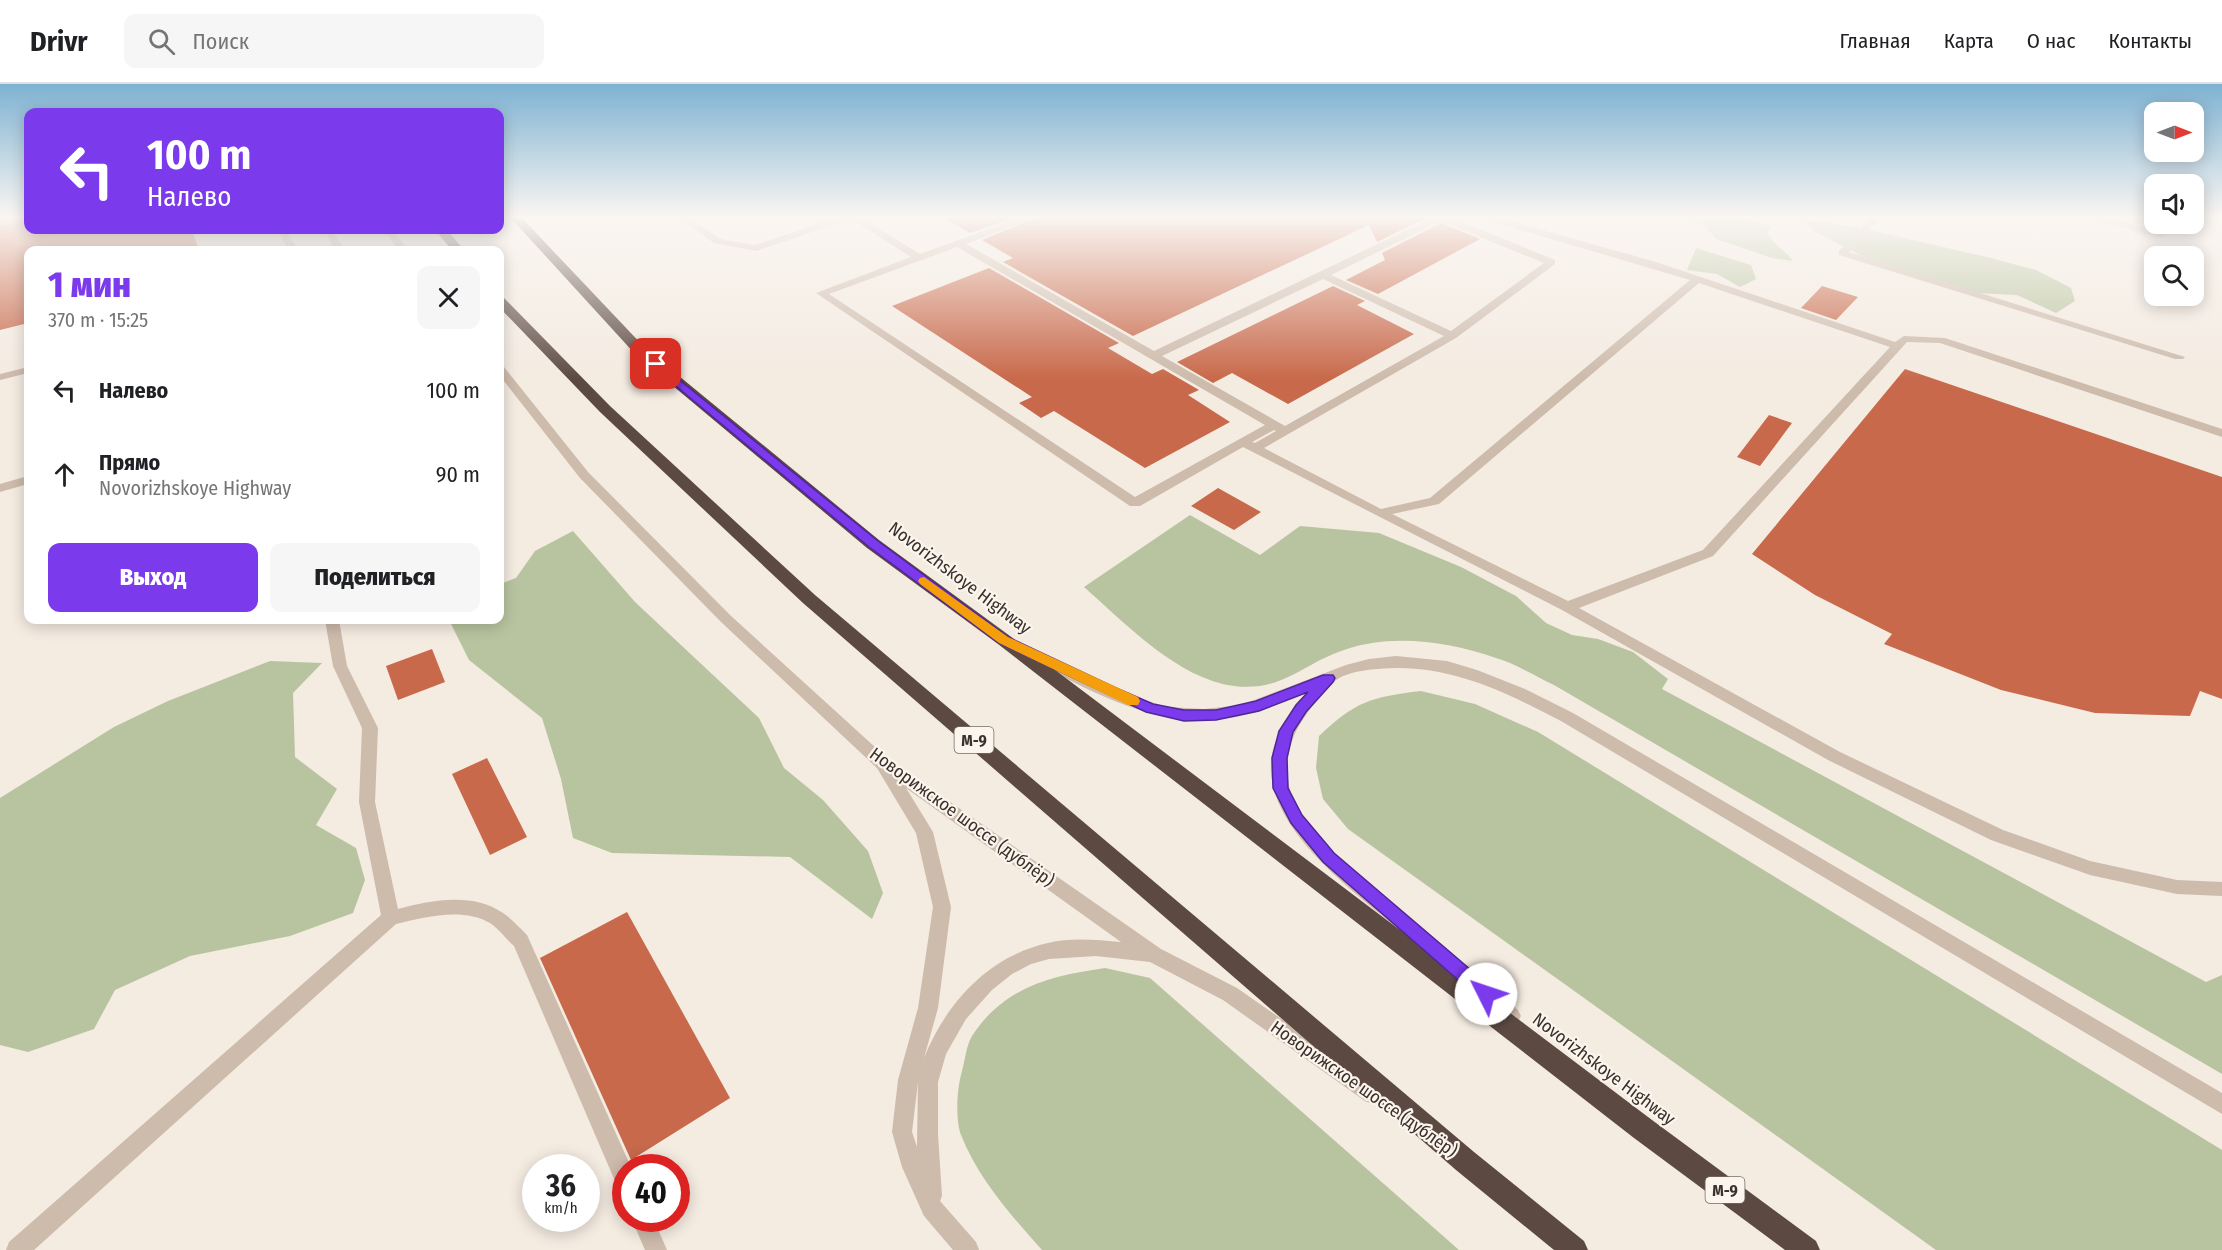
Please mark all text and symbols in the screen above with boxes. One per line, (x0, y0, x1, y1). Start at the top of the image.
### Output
search box (124, 14, 544, 68)
text: Drivr (30, 25, 88, 58)
icon: search (145, 25, 178, 58)
text: Поиск (193, 28, 249, 55)
text: Главная (1840, 28, 1911, 54)
text: Карта (1944, 28, 1994, 54)
text: О нас (2027, 28, 2075, 54)
text: Контакты (2108, 28, 2192, 54)
north arrow (2144, 102, 2204, 162)
map controls (2144, 102, 2204, 306)
text: 100 m (147, 130, 251, 180)
icon: left (48, 132, 126, 210)
button: sound (2144, 174, 2204, 234)
text: Налево (147, 181, 231, 213)
button: search (2144, 246, 2204, 306)
text: 1 мин (48, 263, 131, 307)
button: close (417, 266, 480, 329)
text: 370 m · 15:25 (48, 308, 148, 332)
pin (630, 338, 681, 389)
icon: arrive (639, 347, 672, 380)
icon: left (48, 374, 81, 407)
text: Налево (99, 377, 168, 404)
text: 100 m (426, 377, 480, 404)
text: Прямо (99, 449, 160, 476)
icon: ahead (48, 458, 81, 491)
text: 90 m (436, 461, 480, 488)
text: Novorizhskoye Highway (99, 476, 291, 500)
street label: Novorizhskoye Highway (884, 517, 1036, 639)
button: Выход (48, 543, 258, 612)
button: Поделиться (270, 543, 480, 612)
road number: М-9 (954, 727, 994, 753)
street label: Новорижское шоссе (дублёр) (865, 743, 1059, 891)
position arrow (1454, 962, 1518, 1026)
street label: Novorizhskoye Highway (1528, 1008, 1680, 1130)
street label: Новорижское шоссе (дублёр) (1266, 1016, 1462, 1162)
speed limit sign: 40 (612, 1154, 690, 1232)
text: 36 (546, 1168, 576, 1204)
road number: М-9 (1706, 1177, 1744, 1203)
text: km/h (544, 1199, 578, 1217)

